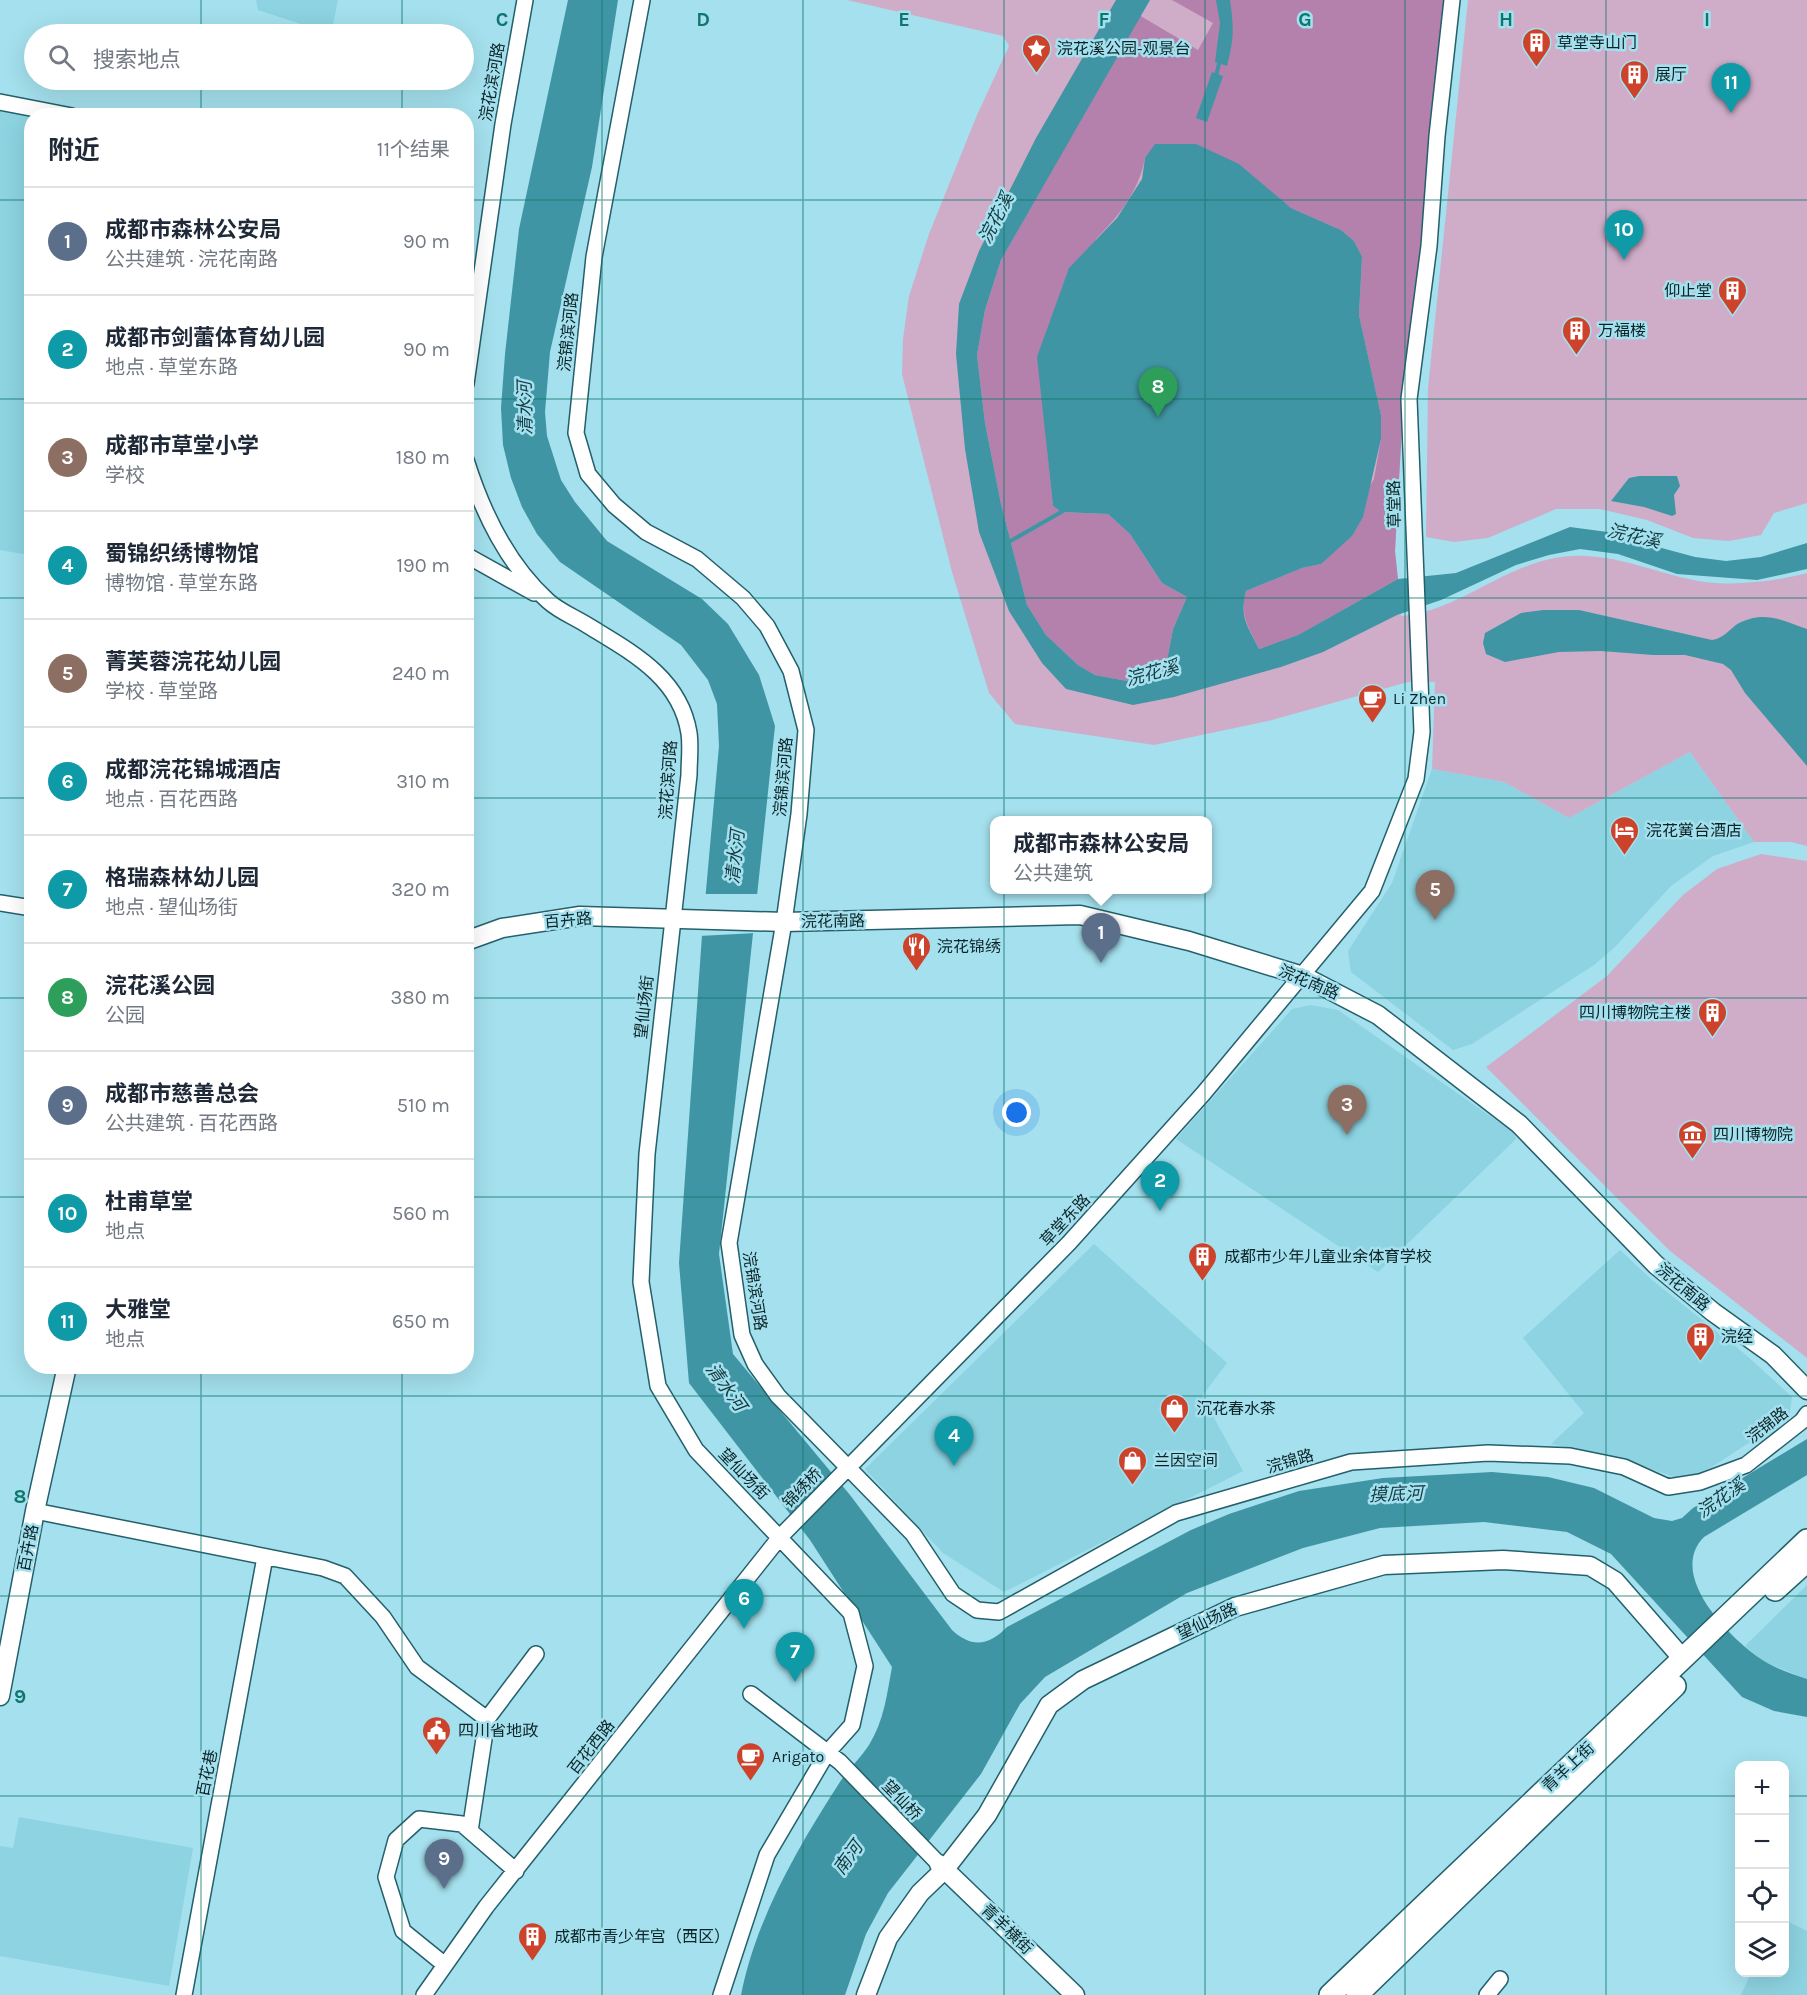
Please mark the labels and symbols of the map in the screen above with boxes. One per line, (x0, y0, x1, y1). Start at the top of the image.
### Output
text: C (496, 8, 508, 31)
text: D (696, 8, 710, 31)
text: E (898, 8, 910, 31)
text: F (1099, 8, 1110, 31)
text: G (1298, 8, 1312, 31)
text: H (1499, 8, 1513, 31)
text: I (1704, 8, 1710, 31)
building icon: 草堂寺山门 (1520, 26, 1552, 68)
place icon: 浣花溪公园-观景台 (1020, 32, 1052, 74)
place label: 草堂寺山门 (1557, 33, 1637, 52)
place label: 浣花溪公园-观景台 (1057, 39, 1191, 58)
street label: 浣花滨河路 (476, 41, 508, 123)
building icon: 展厅 (1618, 58, 1650, 100)
pin: 11 (1712, 63, 1750, 113)
place label: 展厅 (1655, 65, 1687, 84)
water label: 浣花溪 (974, 187, 1019, 247)
pin: 10 (1604, 210, 1644, 260)
building icon: 仰止堂 (1717, 274, 1749, 316)
place label: 仰止堂 (1664, 281, 1712, 300)
street label: 浣锦滨河路 (554, 291, 582, 373)
building icon: 万福楼 (1561, 314, 1593, 356)
place label: 万福楼 (1598, 321, 1646, 340)
pin: 8 (1138, 368, 1178, 417)
water label: 清水河 (513, 378, 536, 435)
street label: 草堂路 (1384, 480, 1404, 528)
water label: 浣花溪 (1605, 519, 1665, 553)
water label: 浣花溪 (1123, 655, 1183, 691)
cafe icon: Li Zhen (1356, 682, 1388, 724)
place label: Li Zhen (1393, 689, 1446, 708)
street label: 浣锦滨河路 (770, 736, 796, 818)
street label: 浣花滨河路 (656, 739, 680, 821)
hotel icon: 浣花黉台酒店 (1609, 814, 1641, 856)
place label: 浣花黉台酒店 (1646, 821, 1742, 840)
water label: 清水河 (721, 826, 749, 885)
pin: 5 (1416, 870, 1454, 920)
street label: 百卉路 (543, 908, 593, 932)
street label: 浣花南路 (801, 911, 865, 931)
pin: 1 (1082, 914, 1120, 963)
restaurant icon: 浣花锦绣 (900, 930, 932, 972)
place label: 浣花锦绣 (937, 937, 1001, 956)
street label: 浣花南路 (1276, 961, 1342, 1003)
street label: 望仙场街 (631, 974, 657, 1040)
building icon: 四川博物院主楼 (1696, 996, 1728, 1038)
place label: 四川博物院主楼 (1579, 1003, 1691, 1022)
pin: 3 (1328, 1086, 1366, 1135)
your location (1002, 1098, 1031, 1127)
museum icon: 四川博物院 (1676, 1118, 1708, 1160)
place label: 四川博物院 (1713, 1125, 1793, 1144)
pin: 2 (1140, 1162, 1180, 1211)
street label: 草堂东路 (1036, 1190, 1094, 1250)
building icon: 成都市少年儿童业余体育学校 (1187, 1240, 1219, 1282)
place label: 成都市少年儿童业余体育学校 (1224, 1247, 1432, 1266)
street label: 浣锦滨河路 (739, 1250, 771, 1332)
street label: 浣花南路 (1652, 1259, 1714, 1315)
building icon: 浣经 (1684, 1320, 1716, 1362)
place label: 浣经 (1721, 1327, 1753, 1346)
water label: 清水河 (701, 1359, 753, 1418)
shop icon: 沉花春水茶 (1159, 1392, 1191, 1434)
place label: 沉花春水茶 (1196, 1399, 1276, 1418)
street label: 浣锦路 (1742, 1403, 1792, 1447)
pin: 4 (934, 1416, 974, 1466)
street label: 望仙场街 (715, 1444, 773, 1504)
shop icon: 兰因空间 (1117, 1444, 1149, 1486)
street label: 浣锦路 (1264, 1445, 1316, 1477)
place label: 兰因空间 (1154, 1451, 1218, 1470)
street label: 锦绣桥 (778, 1464, 826, 1512)
water label: 浣花溪 (1693, 1472, 1751, 1522)
water label: 摸底河 (1369, 1482, 1426, 1506)
text: 8 (14, 1485, 26, 1508)
street label: 百卉路 (14, 1523, 42, 1573)
pin: 6 (724, 1580, 764, 1629)
street label: 望仙场路 (1174, 1599, 1240, 1643)
pin: 7 (776, 1632, 814, 1682)
text: 9 (14, 1685, 26, 1708)
public building icon: 四川省地政 (421, 1714, 453, 1756)
street label: 百花西路 (564, 1716, 618, 1778)
place label: 四川省地政 (458, 1721, 538, 1740)
street label: 青羊上街 (1538, 1738, 1598, 1796)
cafe icon: Arigato (735, 1740, 767, 1782)
place label: Arigato (772, 1747, 824, 1766)
street label: 百花巷 (193, 1748, 221, 1798)
street label: 望仙桥 (878, 1776, 926, 1824)
water label: 南河 (829, 1835, 869, 1879)
pin: 9 (424, 1840, 464, 1889)
street label: 青羊横街 (977, 1900, 1037, 1958)
building icon: 成都市青少年宫（西区） (517, 1920, 549, 1962)
place label: 成都市青少年宫（西区） (554, 1927, 730, 1946)

